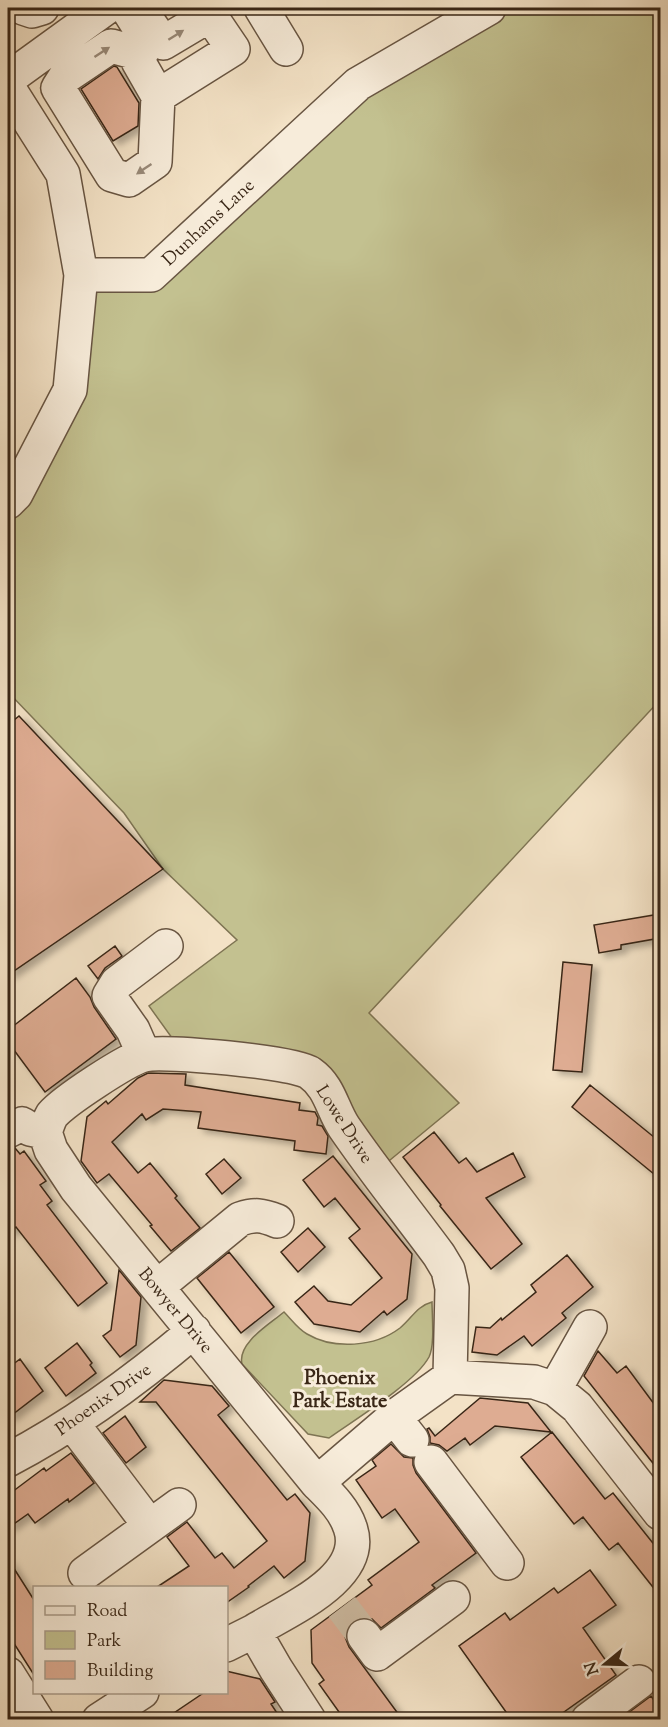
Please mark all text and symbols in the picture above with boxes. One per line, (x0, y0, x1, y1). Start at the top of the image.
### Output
one-way arrow (168, 30, 185, 41)
one-way arrow (94, 47, 110, 58)
one-way arrow (136, 164, 152, 175)
street label: Dunhams Lane (157, 174, 261, 273)
street label: Lowe Drive (308, 1081, 378, 1169)
street label: Bowyer Drive (131, 1263, 218, 1360)
street label: Phoenix Drive (51, 1358, 157, 1443)
district label: Phoenix Park Estate (293, 1365, 387, 1417)
legend (33, 1586, 228, 1694)
text: Road (87, 1599, 127, 1625)
text: Park (87, 1629, 122, 1655)
north arrow (575, 1634, 635, 1694)
text: N (580, 1658, 606, 1678)
text: Building (87, 1659, 153, 1685)

